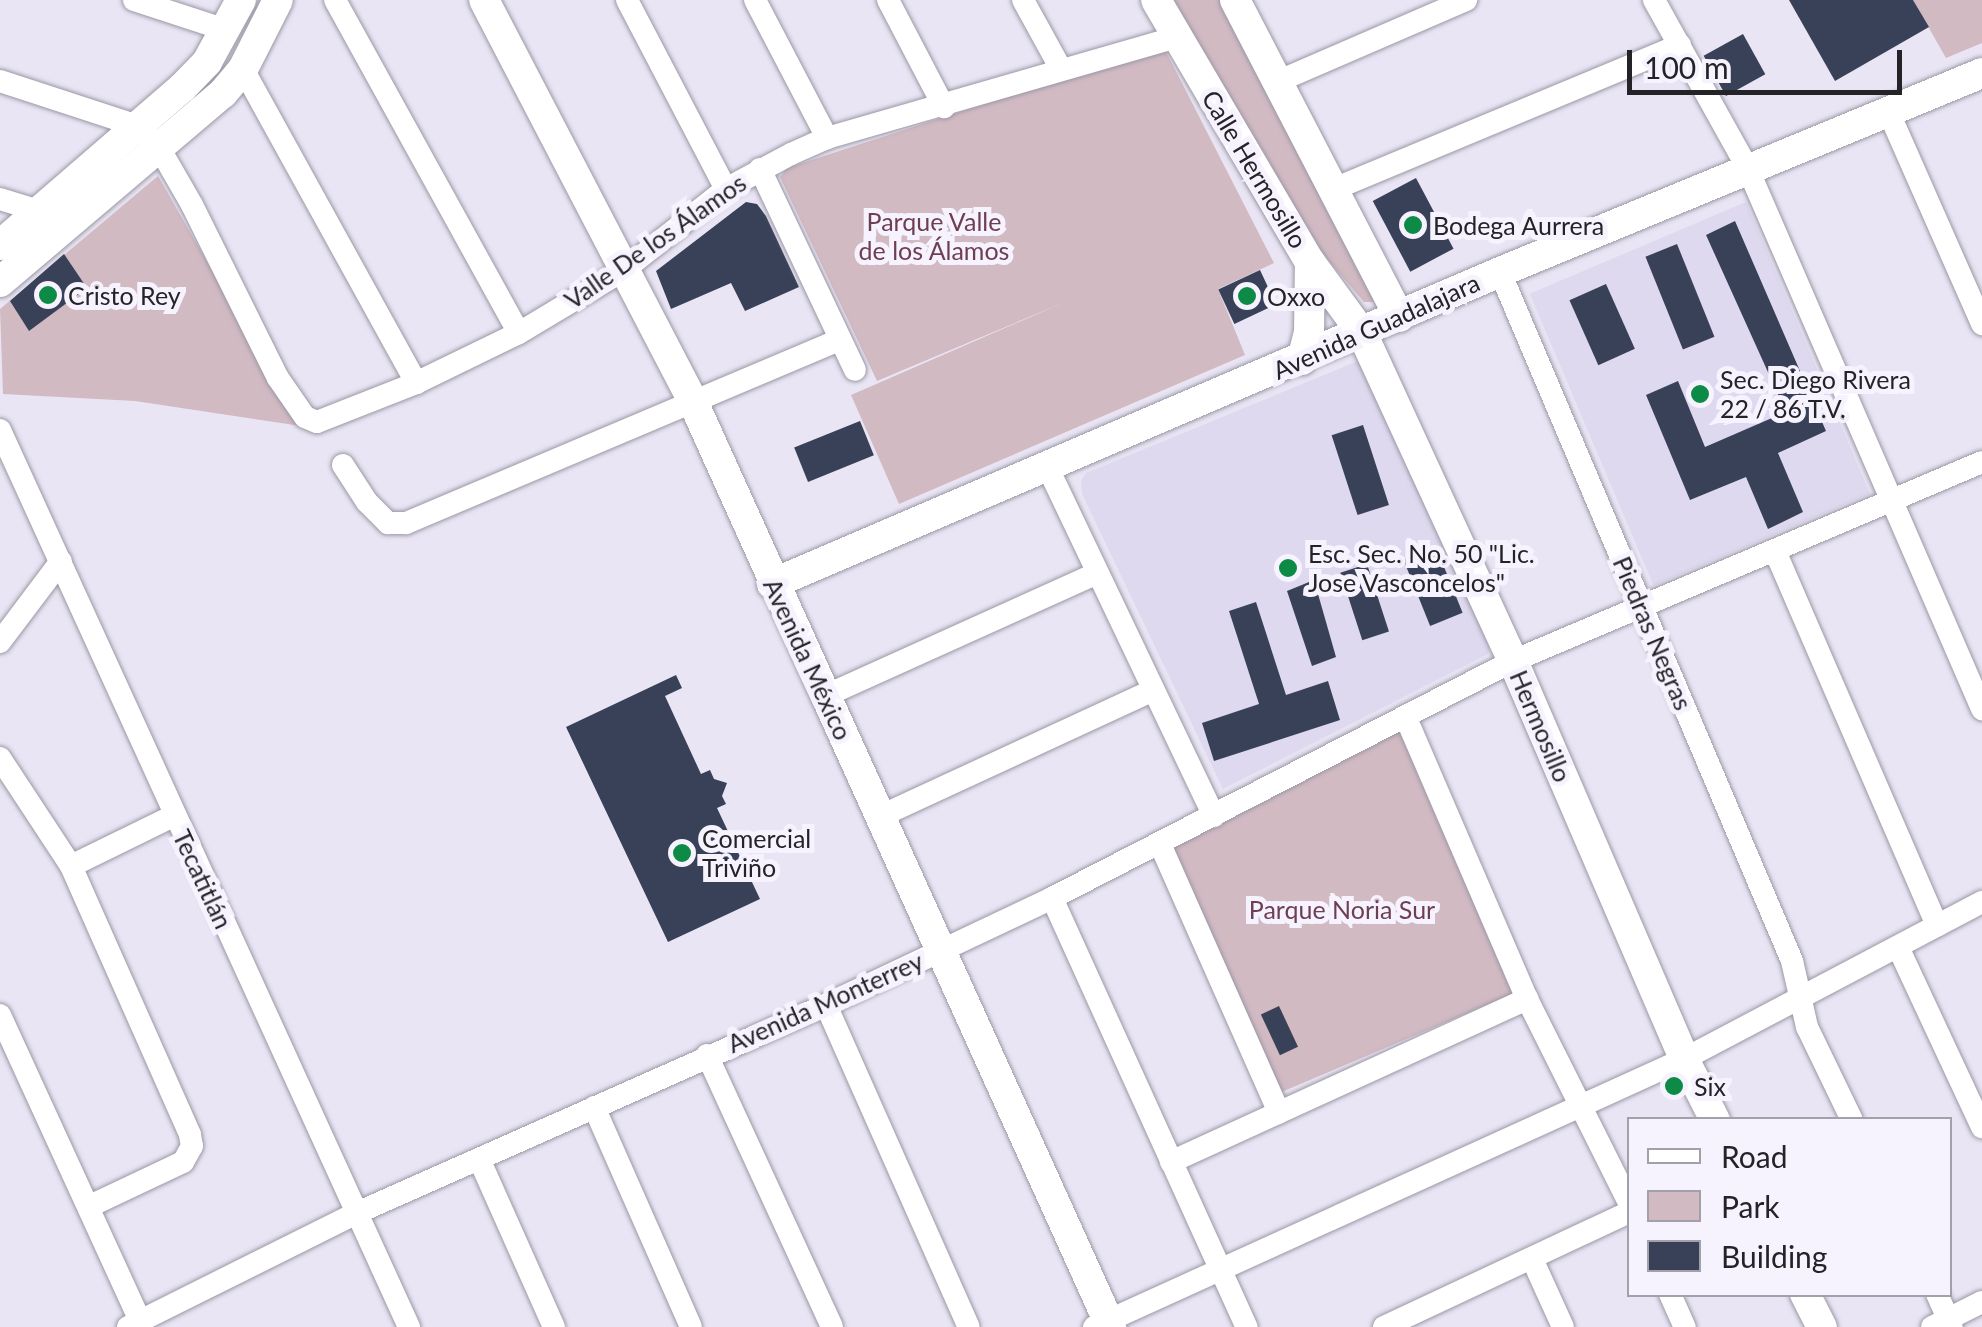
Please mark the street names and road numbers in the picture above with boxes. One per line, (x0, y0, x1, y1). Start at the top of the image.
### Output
street label: Calle Hermosillo (1196, 85, 1314, 253)
street label: Valle De los Álamos (558, 167, 752, 315)
street label: Avenida Guadalajara (1268, 267, 1484, 385)
street label: Piedras Negras (1607, 552, 1699, 714)
street label: Avenida México (758, 574, 858, 744)
street label: Hermosillo (1504, 666, 1578, 786)
street label: Tecatitlán (167, 825, 239, 933)
street label: Avenida Monterrey (723, 945, 927, 1059)

